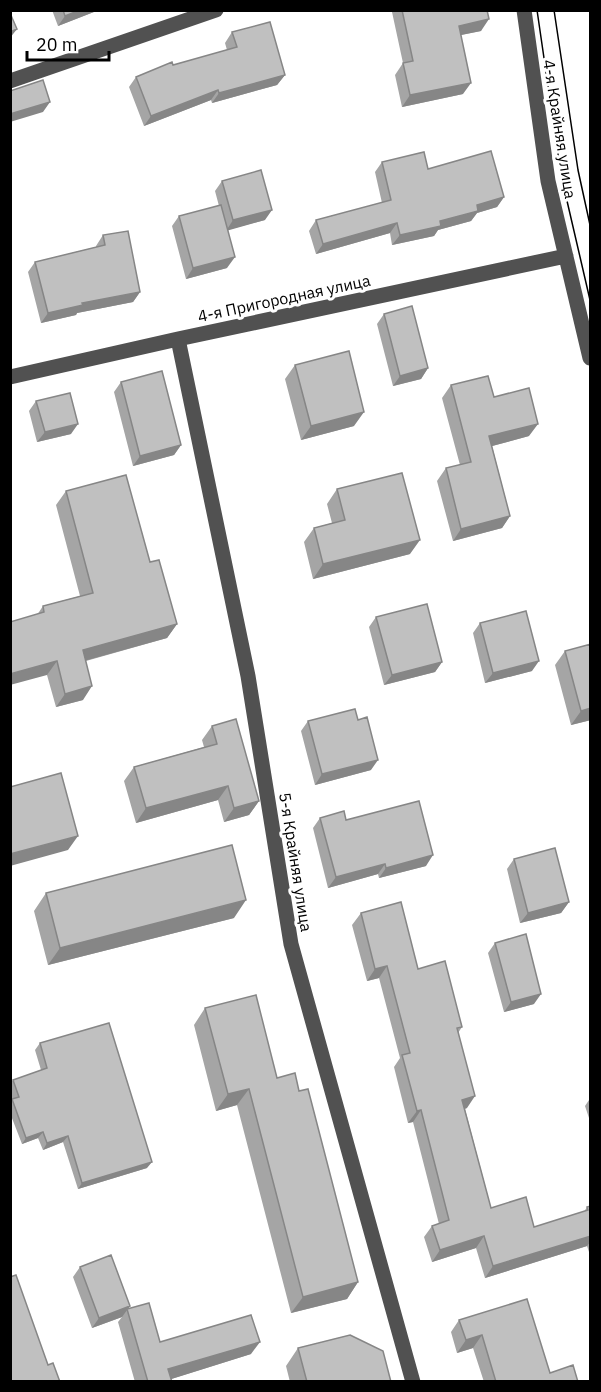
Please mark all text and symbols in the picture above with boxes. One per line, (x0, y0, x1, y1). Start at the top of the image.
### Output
scale bar (27, 24, 110, 62)
text: 20 m (36, 33, 78, 56)
street label: 4-я Крайняя улица (539, 58, 581, 201)
street label: 4-я Пригородная улица (196, 270, 373, 326)
street label: 5-я Крайняя улица (275, 791, 317, 934)

